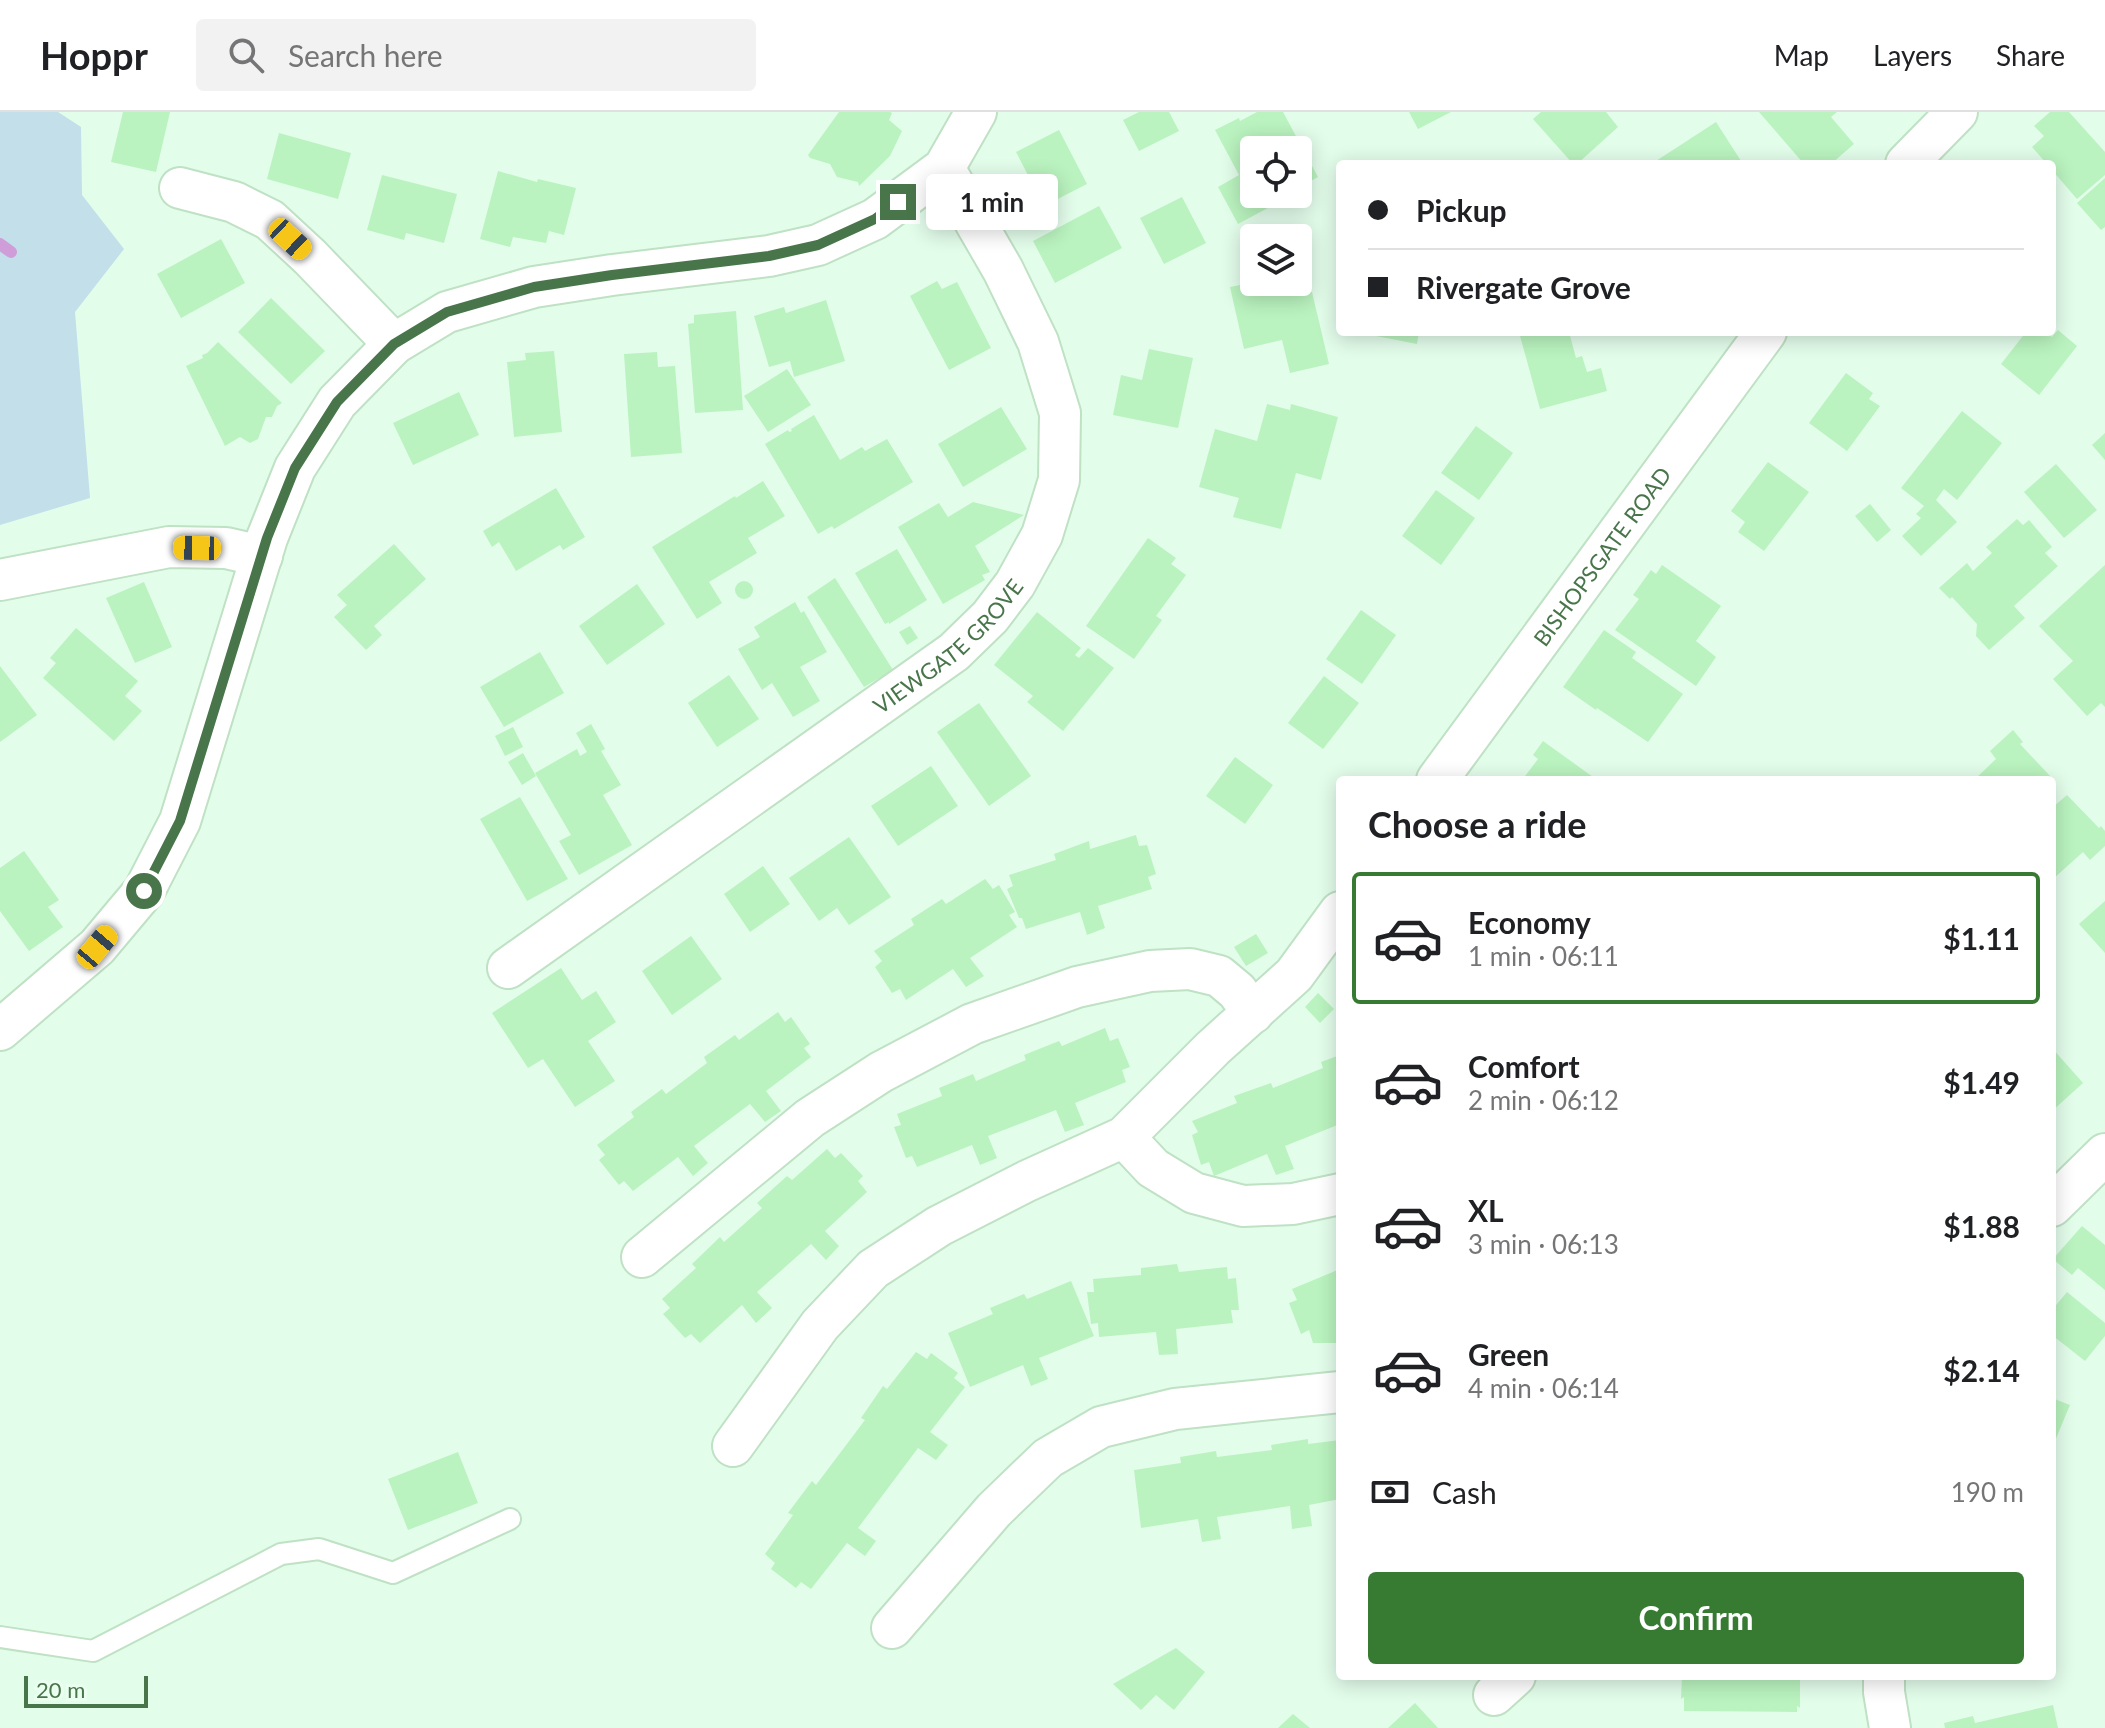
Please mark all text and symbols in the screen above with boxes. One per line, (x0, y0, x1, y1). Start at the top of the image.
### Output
search box (196, 19, 756, 91)
text: Hoppr (40, 32, 148, 78)
icon: search (224, 33, 268, 77)
text: Search here (288, 37, 443, 73)
text: Map (1774, 38, 1829, 72)
text: Layers (1873, 38, 1952, 72)
text: Share (1996, 38, 2065, 72)
map controls (1240, 136, 1312, 296)
button: locate (1240, 136, 1312, 208)
callout: 1 min (926, 174, 1058, 230)
route end (880, 184, 916, 220)
text: 1 min (960, 186, 1024, 218)
text: Pickup (1416, 192, 1507, 228)
car (264, 214, 316, 264)
button: layers (1240, 224, 1312, 296)
text: Rivergate Grove (1416, 269, 1631, 305)
street label: BISHOPSGATE ROAD (1527, 461, 1676, 651)
car (173, 536, 221, 560)
street label: VIEWGATE GROVE (868, 573, 1028, 719)
text: Choose a ride (1368, 802, 1587, 846)
route start (126, 873, 162, 909)
icon: car (1372, 902, 1444, 974)
text: Economy (1468, 904, 1591, 940)
text: $1.11 (1943, 920, 2020, 956)
car (72, 921, 122, 973)
text: 1 min · 06:11 (1468, 940, 1619, 972)
icon: car (1372, 1046, 1444, 1118)
text: Comfort (1468, 1048, 1580, 1084)
text: $1.49 (1943, 1064, 2020, 1100)
text: 2 min · 06:12 (1468, 1084, 1619, 1116)
icon: car (1372, 1190, 1444, 1262)
text: XL (1468, 1192, 1504, 1228)
text: $1.88 (1943, 1208, 2020, 1244)
text: 3 min · 06:13 (1468, 1228, 1619, 1260)
icon: car (1372, 1334, 1444, 1406)
text: Green (1468, 1336, 1549, 1372)
text: $2.14 (1943, 1352, 2020, 1388)
text: 4 min · 06:14 (1468, 1372, 1619, 1404)
icon: cash (1368, 1470, 1412, 1514)
text: Cash (1432, 1474, 1497, 1510)
text: 190 m (1951, 1476, 2024, 1508)
button: Confirm (1368, 1572, 2024, 1664)
scale bar (24, 1672, 148, 1708)
text: 20 m (36, 1676, 85, 1703)

